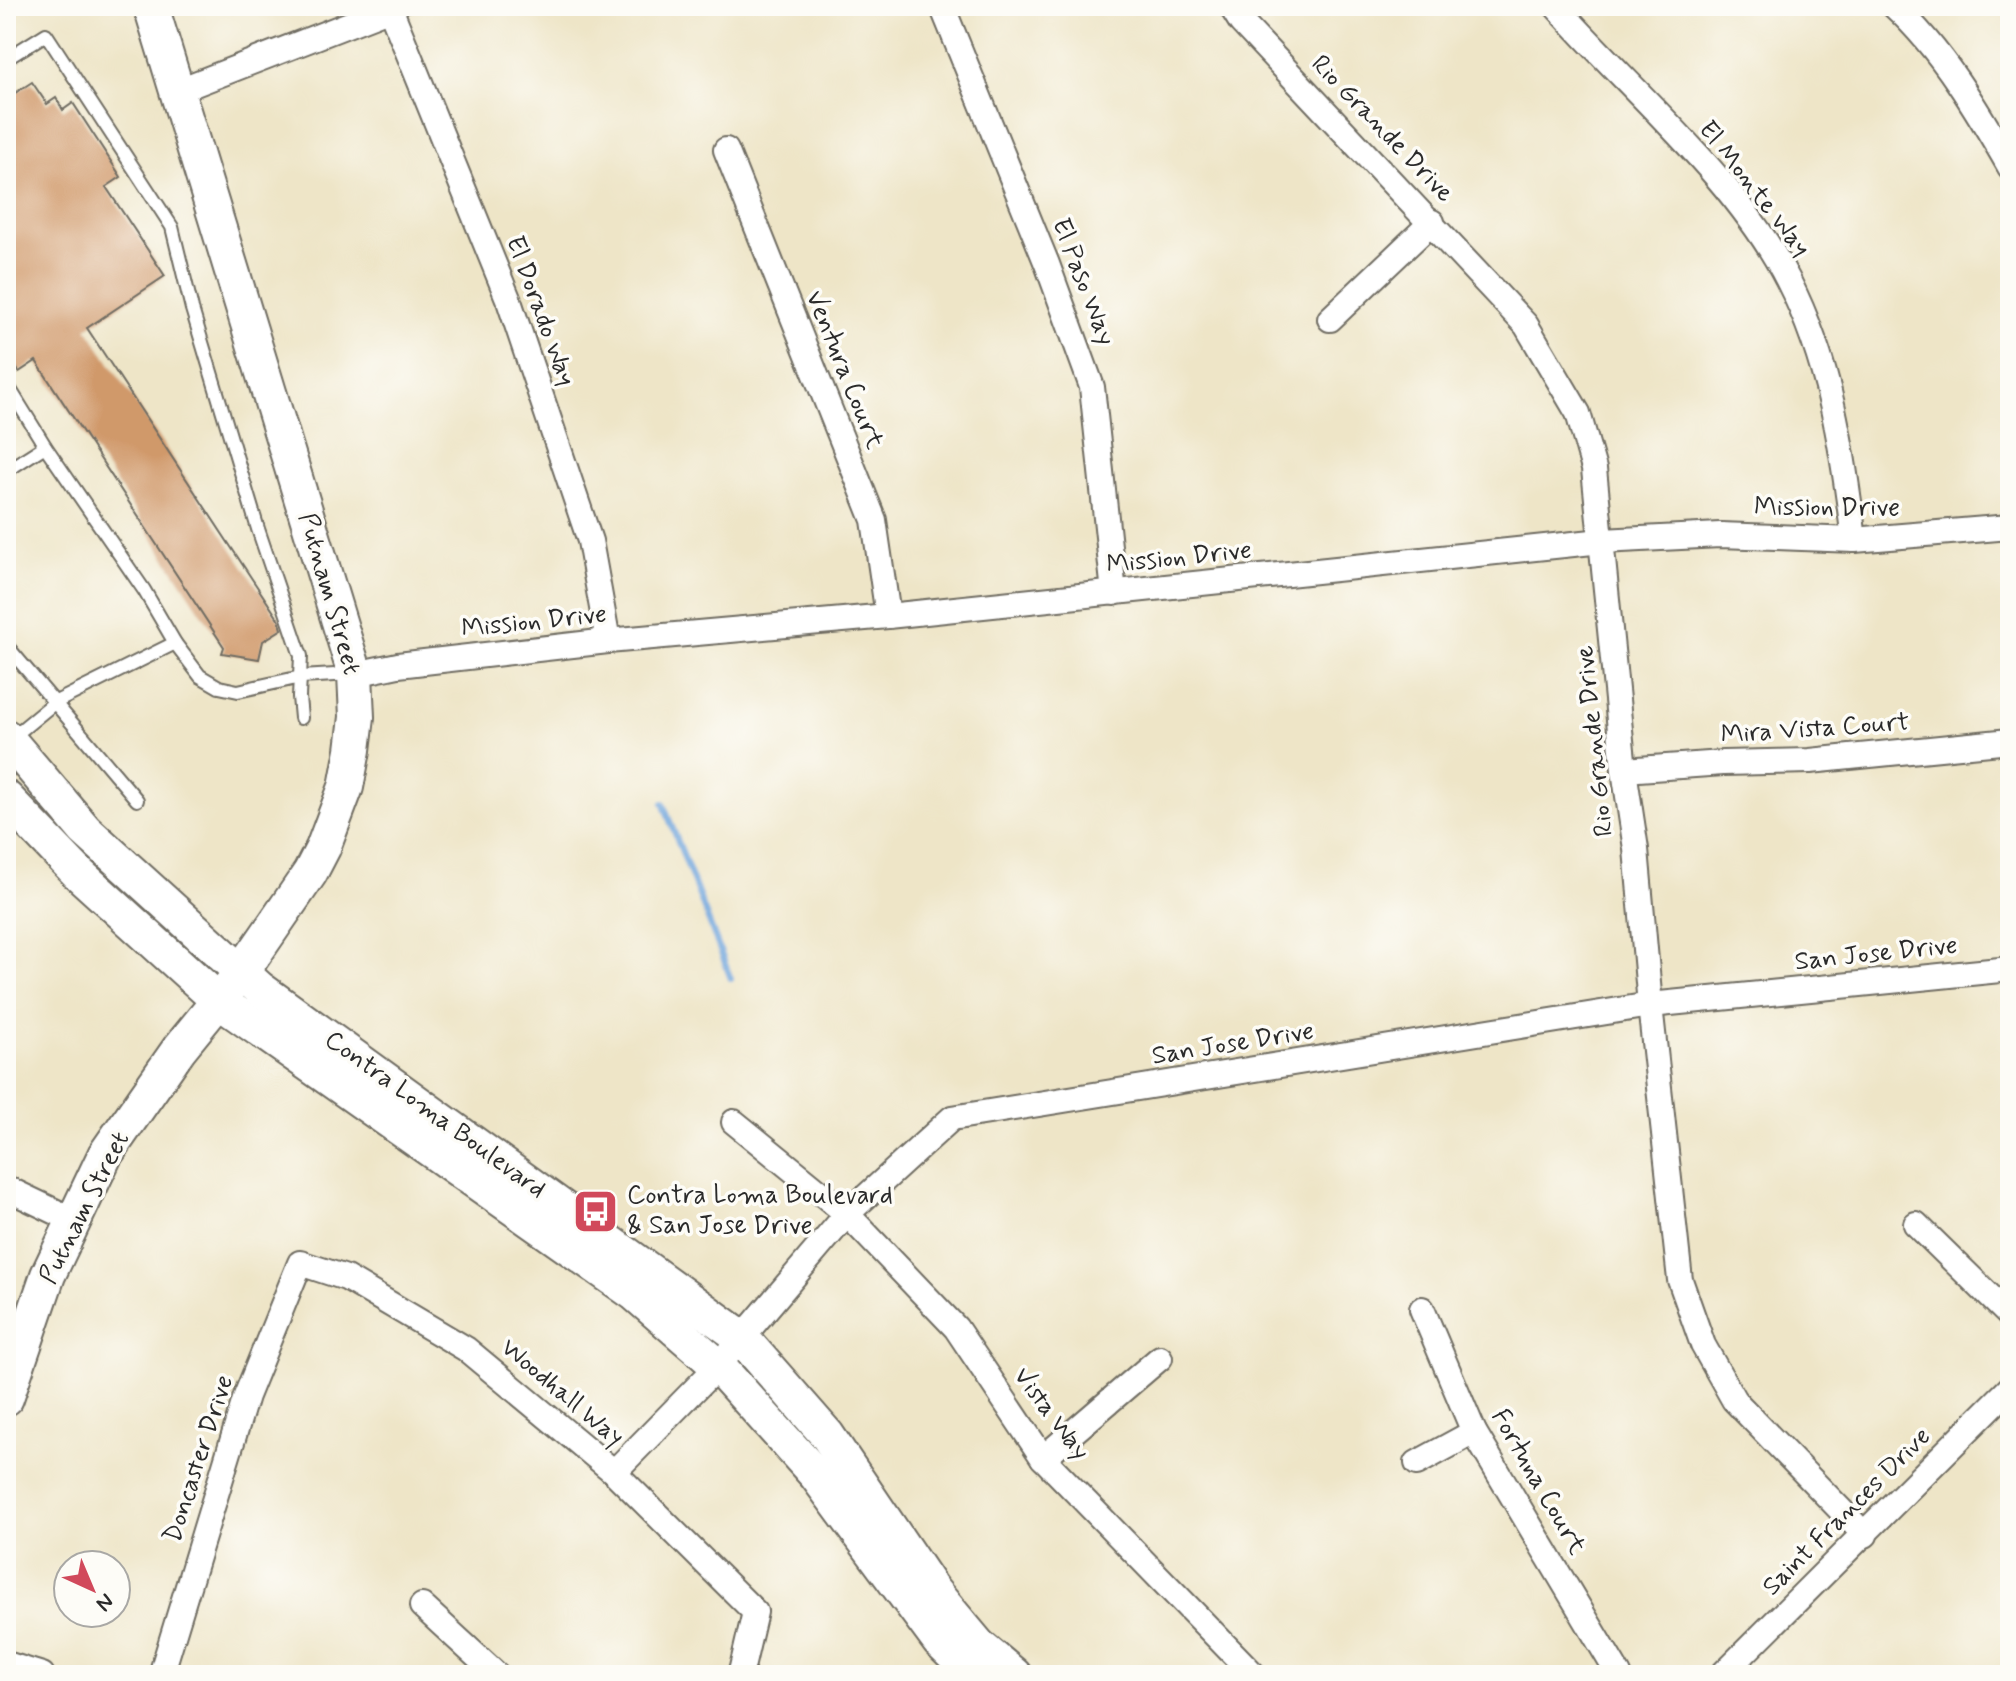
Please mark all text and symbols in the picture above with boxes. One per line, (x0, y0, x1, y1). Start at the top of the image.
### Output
street label: Rio Grande Drive (1303, 48, 1461, 210)
street label: El Monte Way (1690, 114, 1818, 264)
street label: El Paso Way (1043, 213, 1123, 351)
street label: El Dorado Way (497, 231, 583, 391)
street label: Ventura Court (797, 286, 891, 454)
street label: Mission Drive (1754, 491, 1900, 525)
street label: Putnam Street (290, 509, 368, 679)
street label: Mission Drive (1105, 533, 1253, 583)
street label: Mission Drive (460, 597, 608, 647)
street label: Rio Grande Drive (1568, 644, 1622, 838)
street label: Mira Vista Court (1719, 705, 1911, 753)
street label: San Jose Drive (1793, 929, 1959, 979)
street label: San Jose Drive (1150, 1014, 1316, 1074)
street label: Contra Loma Boulevard (317, 1023, 553, 1207)
street label: Putnam Street (32, 1126, 138, 1290)
place label: Contra Loma Boulevard & San Jose Drive (627, 1179, 893, 1243)
bus stop icon: Contra Loma Boulevard & San Jose Drive (572, 1187, 620, 1235)
street label: Woodhall Way (493, 1331, 631, 1455)
street label: Vista Way (1005, 1361, 1097, 1467)
street label: Doncaster Drive (156, 1371, 242, 1547)
street label: Fortuna Court (1483, 1403, 1593, 1561)
street label: Saint Frances Drive (1755, 1420, 1939, 1604)
north arrow (52, 1549, 132, 1629)
text: N (90, 1587, 120, 1617)

